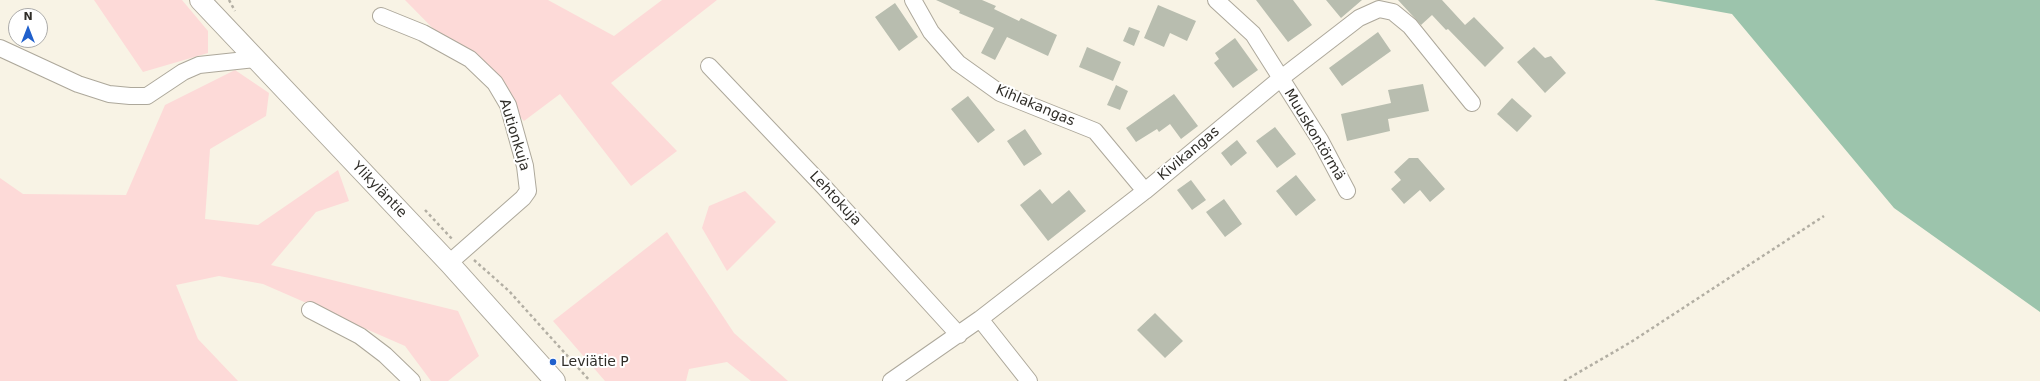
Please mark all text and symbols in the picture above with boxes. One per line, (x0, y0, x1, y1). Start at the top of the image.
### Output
north arrow (8, 8, 48, 48)
text: N (23, 10, 33, 23)
street label: Kihlakangas (993, 82, 1077, 130)
street label: Muuskontörmä (1280, 86, 1348, 184)
street label: Autionkuja (495, 97, 533, 173)
street label: Kivikangas (1155, 123, 1223, 185)
street label: Ylikyläntie (348, 158, 410, 222)
street label: Lehtokuja (806, 168, 864, 230)
place label: Leviätie P (561, 354, 629, 370)
marker: Leviätie P (548, 357, 558, 367)

